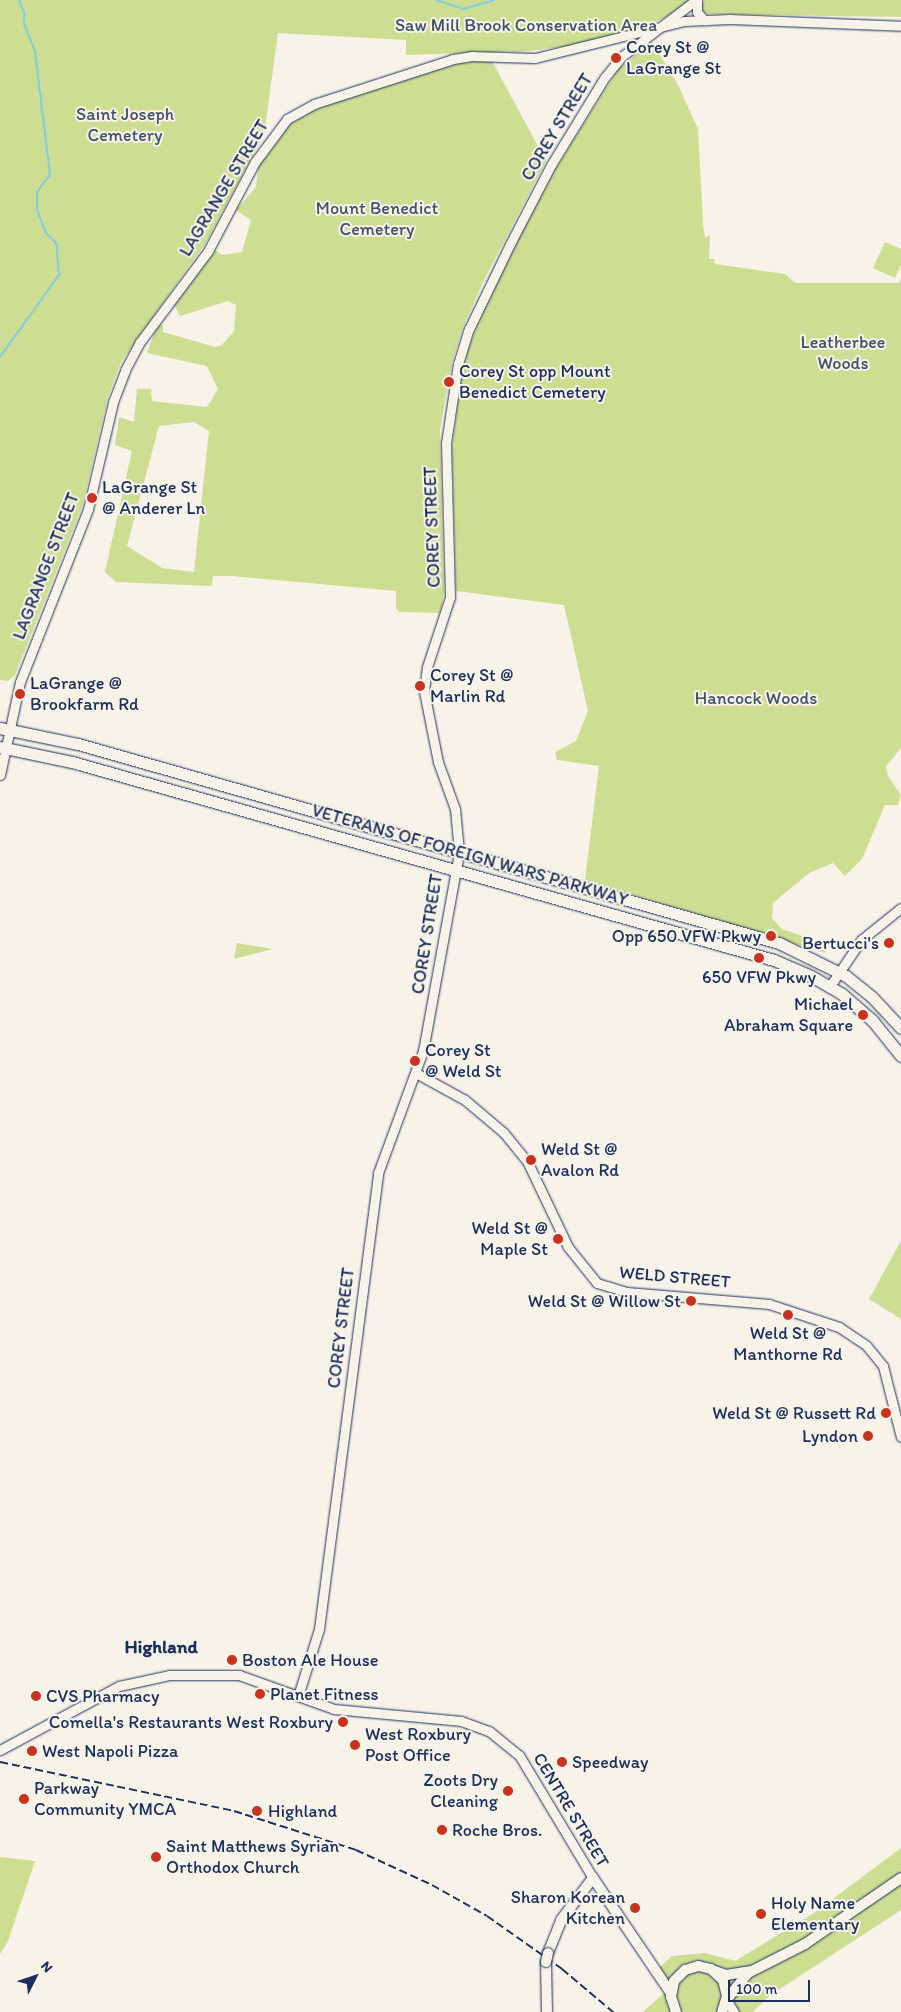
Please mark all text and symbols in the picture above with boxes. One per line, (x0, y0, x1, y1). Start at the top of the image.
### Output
park label: Saw Mill Brook Conservation Area (395, 14, 657, 36)
place label: Corey St @ LaGrange St (626, 37, 721, 80)
marker: Corey St @ LaGrange St (610, 52, 622, 64)
street label: COREY STREET (516, 69, 598, 185)
park label: Saint Joseph Cemetery (76, 104, 174, 146)
street label: LAGRANGE STREET (175, 116, 273, 260)
park label: Mount Benedict Cemetery (316, 198, 438, 240)
park label: Leatherbee Woods (801, 332, 885, 374)
place label: Corey St opp Mount Benedict Cemetery (459, 361, 611, 404)
marker: Corey St opp Mount Benedict Cemetery (443, 376, 455, 388)
street label: COREY STREET (419, 466, 445, 588)
place label: LaGrange St @ Anderer Ln (102, 477, 206, 520)
street label: LAGRANGE STREET (8, 489, 84, 643)
marker: LaGrange St @ Anderer Ln (86, 492, 98, 504)
place label: Corey St @ Marlin Rd (430, 665, 513, 708)
place label: LaGrange @ Brookfarm Rd (30, 673, 139, 716)
marker: Corey St @ Marlin Rd (414, 680, 426, 692)
park label: Hancock Woods (695, 687, 817, 709)
marker: LaGrange @ Brookfarm Rd (14, 688, 26, 700)
street label: VETERANS OF FOREIGN WARS PARKWAY (309, 799, 631, 911)
street label: COREY STREET (407, 872, 447, 996)
place label: Opp 650 VFW Pkwy (612, 925, 761, 947)
marker: Opp 650 VFW Pkwy (765, 930, 777, 942)
place label: Bertucci's (802, 932, 879, 954)
marker: Bertucci's (883, 937, 895, 949)
marker: 650 VFW Pkwy (753, 952, 765, 964)
place label: 650 VFW Pkwy (702, 966, 816, 988)
place label: Michael Abraham Square (725, 994, 853, 1036)
marker: Michael Abraham Square (857, 1009, 869, 1021)
place label: Corey St @ Weld St (425, 1040, 502, 1082)
marker: Corey St @ Weld St (409, 1055, 421, 1067)
place label: Weld St @ Avalon Rd (541, 1139, 619, 1182)
marker: Weld St @ Avalon Rd (525, 1154, 537, 1166)
place label: Weld St @ Maple St (471, 1218, 548, 1260)
marker: Weld St @ Maple St (552, 1233, 564, 1245)
street label: WELD STREET (618, 1261, 732, 1293)
street label: COREY STREET (323, 1266, 359, 1390)
place label: Weld St @ Willow St (528, 1290, 681, 1312)
marker: Weld St @ Willow St (685, 1295, 697, 1307)
marker: Weld St @ Manthorne Rd (782, 1309, 794, 1321)
place label: Weld St @ Manthorne Rd (733, 1323, 843, 1366)
place label: Weld St @ Russett Rd (712, 1402, 876, 1424)
marker: Weld St @ Russett Rd (880, 1407, 892, 1419)
place label: Lyndon (802, 1425, 858, 1447)
marker: Lyndon (862, 1430, 874, 1442)
district label: Highland (124, 1636, 198, 1658)
place label: Boston Ale House (242, 1649, 378, 1671)
marker: Boston Ale House (226, 1654, 238, 1666)
place label: Planet Fitness (270, 1683, 379, 1705)
place label: CVS Pharmacy (46, 1685, 159, 1707)
marker: Planet Fitness (254, 1688, 266, 1700)
marker: CVS Pharmacy (30, 1690, 42, 1702)
place label: Comella's Restaurants West Roxbury (49, 1711, 333, 1733)
marker: Comella's Restaurants West Roxbury (337, 1716, 349, 1728)
place label: West Roxbury Post Office (365, 1724, 471, 1766)
marker: West Roxbury Post Office (349, 1739, 361, 1751)
place label: West Napoli Pizza (42, 1740, 178, 1762)
marker: West Napoli Pizza (26, 1745, 38, 1757)
street label: CENTRE STREET (528, 1749, 614, 1871)
place label: Speedway (572, 1751, 648, 1773)
marker: Speedway (556, 1756, 568, 1768)
place label: Zoots Dry Cleaning (423, 1770, 498, 1812)
place label: Parkway Community YMCA (34, 1778, 176, 1820)
marker: Zoots Dry Cleaning (502, 1785, 514, 1797)
marker: Parkway Community YMCA (18, 1793, 30, 1805)
place label: Highland (268, 1800, 337, 1822)
marker: Highland (250, 1804, 264, 1818)
place label: Roche Bros. (452, 1819, 543, 1841)
marker: Roche Bros. (436, 1824, 448, 1836)
place label: Saint Matthews Syrian Orthodox Church (166, 1836, 339, 1878)
marker: Saint Matthews Syrian Orthodox Church (150, 1851, 162, 1863)
place label: Sharon Korean Kitchen (510, 1887, 625, 1930)
place label: Holy Name Elementary (771, 1893, 859, 1936)
marker: Sharon Korean Kitchen (629, 1902, 641, 1914)
marker: Holy Name Elementary (755, 1908, 767, 1920)
north arrow (10, 1952, 60, 2002)
text: N (37, 1958, 56, 1976)
scale bar (731, 1970, 814, 2002)
text: 100 m (736, 1980, 777, 1998)

